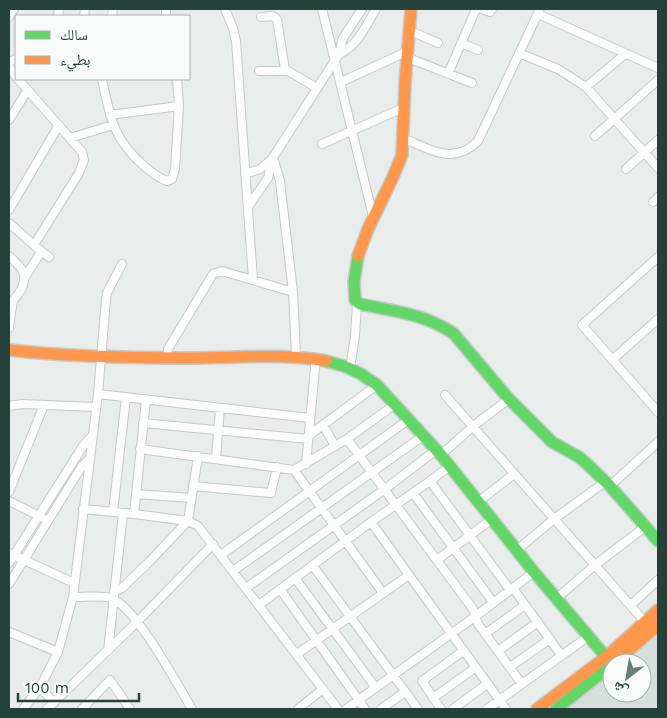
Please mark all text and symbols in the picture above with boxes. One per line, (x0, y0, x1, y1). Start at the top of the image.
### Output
legend (15, 15, 190, 80)
text: سالك (60, 26, 88, 44)
text: بطيء (60, 51, 90, 72)
north arrow (602, 653, 652, 703)
scale bar (18, 670, 139, 702)
text: ش (610, 678, 631, 700)
text: 100 m (25, 679, 69, 697)

